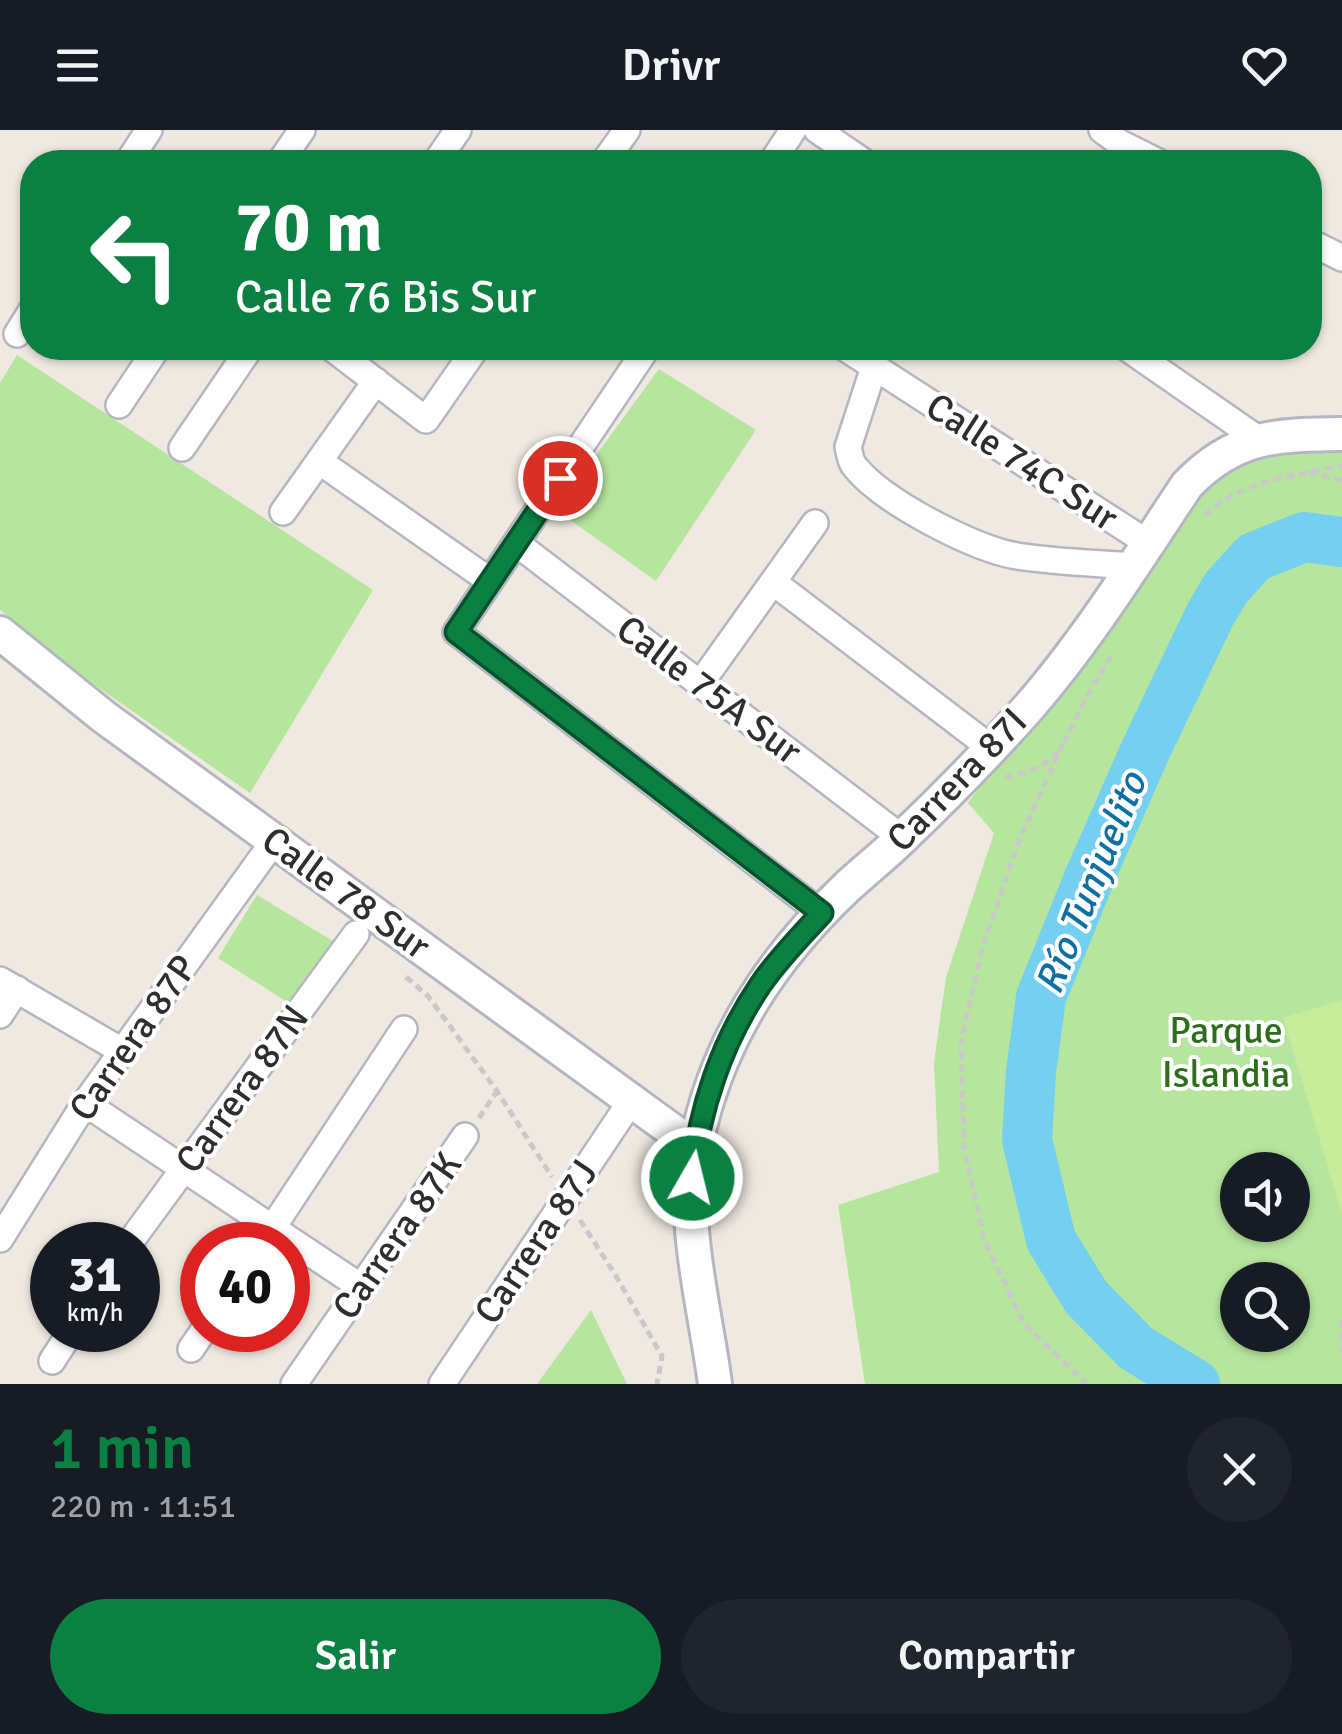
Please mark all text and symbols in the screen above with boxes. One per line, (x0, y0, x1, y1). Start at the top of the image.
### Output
icon: menu (50, 38, 105, 93)
text: Drivr (622, 38, 720, 93)
icon: heart (1237, 38, 1292, 93)
text: 70 m (235, 184, 383, 270)
icon: left (70, 190, 200, 320)
text: Calle 76 Bis Sur (235, 270, 536, 325)
street label: Calle 74C Sur (917, 383, 1127, 541)
pin (518, 436, 603, 521)
icon: arrive (533, 451, 588, 506)
street label: Calle 75A Sur (607, 605, 811, 775)
street label: Carrera 87I (877, 698, 1037, 862)
water label: Río Tunjuelito (1024, 763, 1159, 1001)
street label: Calle 78 Sur (253, 816, 439, 970)
street label: Carrera 87P (59, 946, 207, 1130)
street label: Carrera 87N (165, 996, 319, 1182)
park label: Parque Islandia (1162, 1007, 1290, 1098)
position arrow (640, 1126, 744, 1230)
street label: Carrera 87K (322, 1143, 472, 1329)
street label: Carrera 87J (464, 1151, 608, 1333)
map controls (1220, 1152, 1310, 1352)
button: sound (1220, 1152, 1310, 1242)
speed limit sign: 40 (180, 1222, 310, 1352)
text: 31 (68, 1244, 122, 1306)
button: search (1220, 1262, 1310, 1352)
text: km/h (67, 1297, 123, 1328)
text: 1 min (50, 1412, 194, 1486)
button: close (1187, 1417, 1292, 1522)
text: 220 m · 11:51 (50, 1487, 236, 1526)
button: Salir (50, 1599, 661, 1714)
button: Compartir (681, 1599, 1292, 1714)

